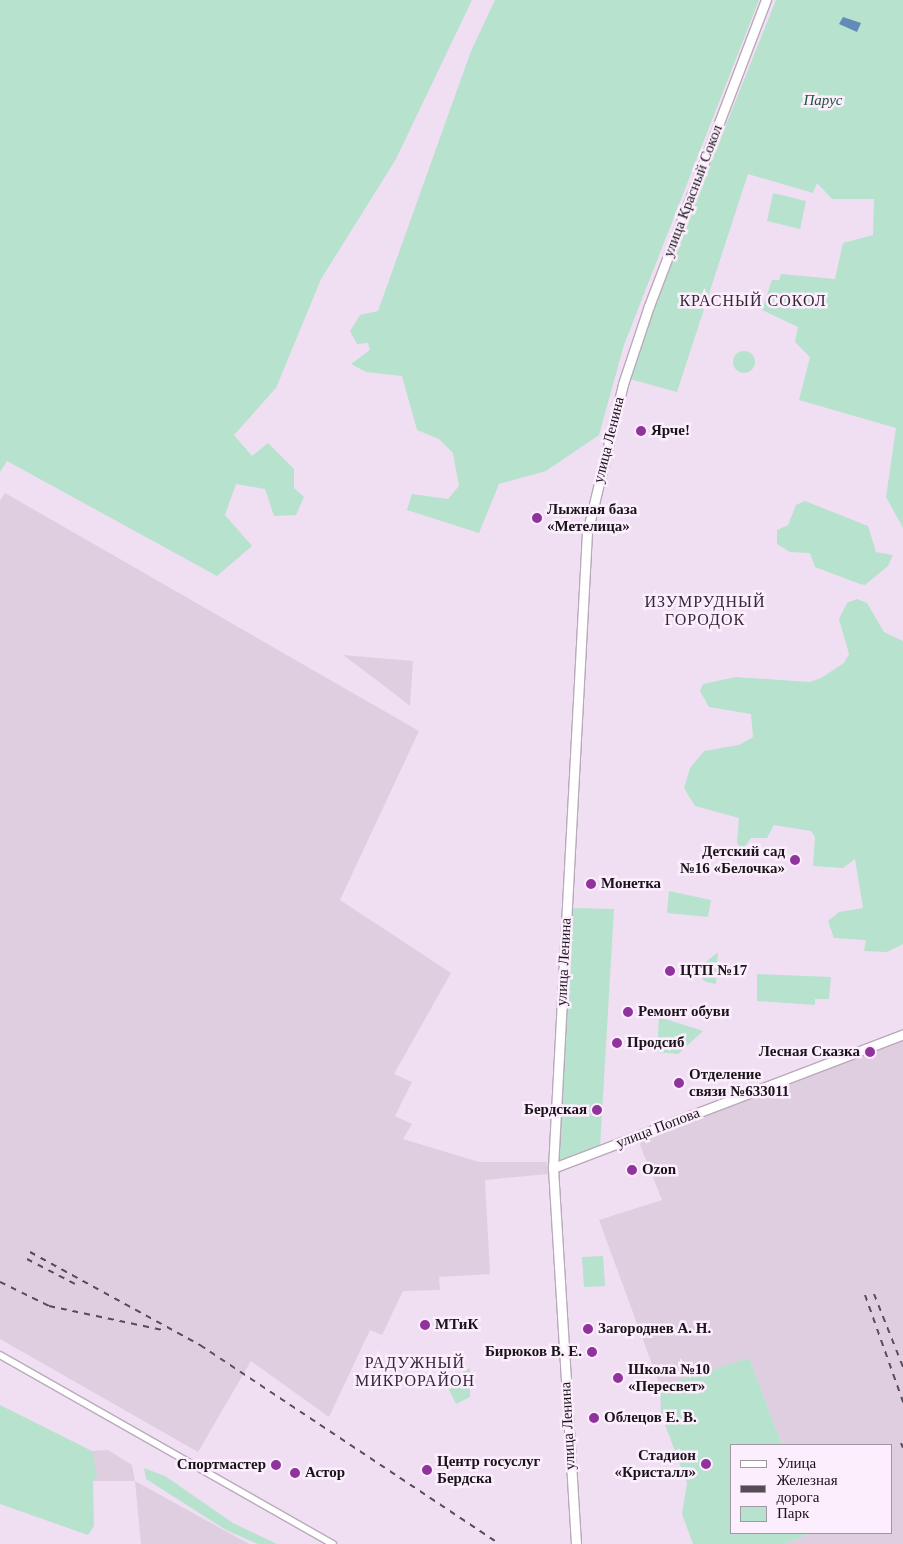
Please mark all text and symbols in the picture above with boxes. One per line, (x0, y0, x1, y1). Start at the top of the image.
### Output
park label: Парус (804, 92, 842, 110)
street label: улица Красный Сокол (659, 122, 727, 260)
district label: КРАСНЫЙ СОКОЛ (678, 291, 828, 311)
street label: улица Ленина (590, 395, 628, 485)
place label: Ярче! (651, 422, 690, 440)
marker: Ярче! (635, 425, 647, 437)
place label: Лыжная база «Метелица» (547, 500, 637, 535)
marker: Лыжная база «Метелица» (531, 512, 543, 524)
district label: ИЗУМРУДНЫЙ ГОРОДОК (643, 592, 767, 630)
place label: Детский сад №16 «Белочка» (680, 842, 785, 877)
marker: Детский сад №16 «Белочка» (789, 854, 801, 866)
place label: Монетка (601, 875, 661, 893)
marker: Монетка (585, 878, 597, 890)
street label: улица Ленина (553, 917, 575, 1007)
place label: ЦТП №17 (680, 962, 747, 980)
marker: ЦТП №17 (664, 965, 676, 977)
place label: Ремонт обуви (638, 1003, 730, 1021)
marker: Ремонт обуви (622, 1006, 634, 1018)
place label: Продсиб (627, 1034, 684, 1052)
marker: Продсиб (611, 1037, 623, 1049)
place label: Лесная Сказка (759, 1043, 860, 1061)
marker: Лесная Сказка (864, 1046, 876, 1058)
place label: Отделение связи №633011 (689, 1065, 789, 1100)
marker: Отделение связи №633011 (673, 1077, 685, 1089)
place label: Бердская (524, 1101, 587, 1119)
marker: Бердская (591, 1104, 603, 1116)
street label: улица Попова (614, 1104, 702, 1152)
place label: Ozon (642, 1161, 676, 1179)
marker: Ozon (626, 1164, 638, 1176)
place label: МТиК (435, 1316, 478, 1334)
marker: МТиК (419, 1319, 431, 1331)
place label: Загороднев А. Н. (598, 1320, 711, 1338)
marker: Загороднев А. Н. (582, 1323, 594, 1335)
place label: Бирюков В. Е. (485, 1343, 582, 1361)
marker: Бирюков В. Е. (586, 1346, 598, 1358)
district label: РАДУЖНЫЙ МИКРОРАЙОН (354, 1353, 476, 1391)
place label: Школа №10 «Пересвет» (628, 1360, 710, 1395)
marker: Школа №10 «Пересвет» (612, 1372, 624, 1384)
street label: улица Ленина (557, 1381, 579, 1471)
place label: Облецов Е. В. (604, 1409, 697, 1427)
marker: Облецов Е. В. (588, 1412, 600, 1424)
legend (730, 1444, 893, 1534)
place label: Стадион «Кристалл» (614, 1446, 696, 1481)
place label: Центр госуслуг Бердска (437, 1452, 540, 1487)
text: Улица (777, 1455, 816, 1471)
place label: Спортмастер (177, 1456, 266, 1474)
marker: Стадион «Кристалл» (700, 1458, 712, 1470)
marker: Спортмастер (270, 1459, 282, 1471)
place label: Астор (305, 1464, 345, 1482)
marker: Центр госуслуг Бердска (421, 1464, 433, 1476)
marker: Астор (289, 1467, 301, 1479)
text: Железная дорога (776, 1472, 838, 1505)
text: Парк (777, 1505, 809, 1521)

